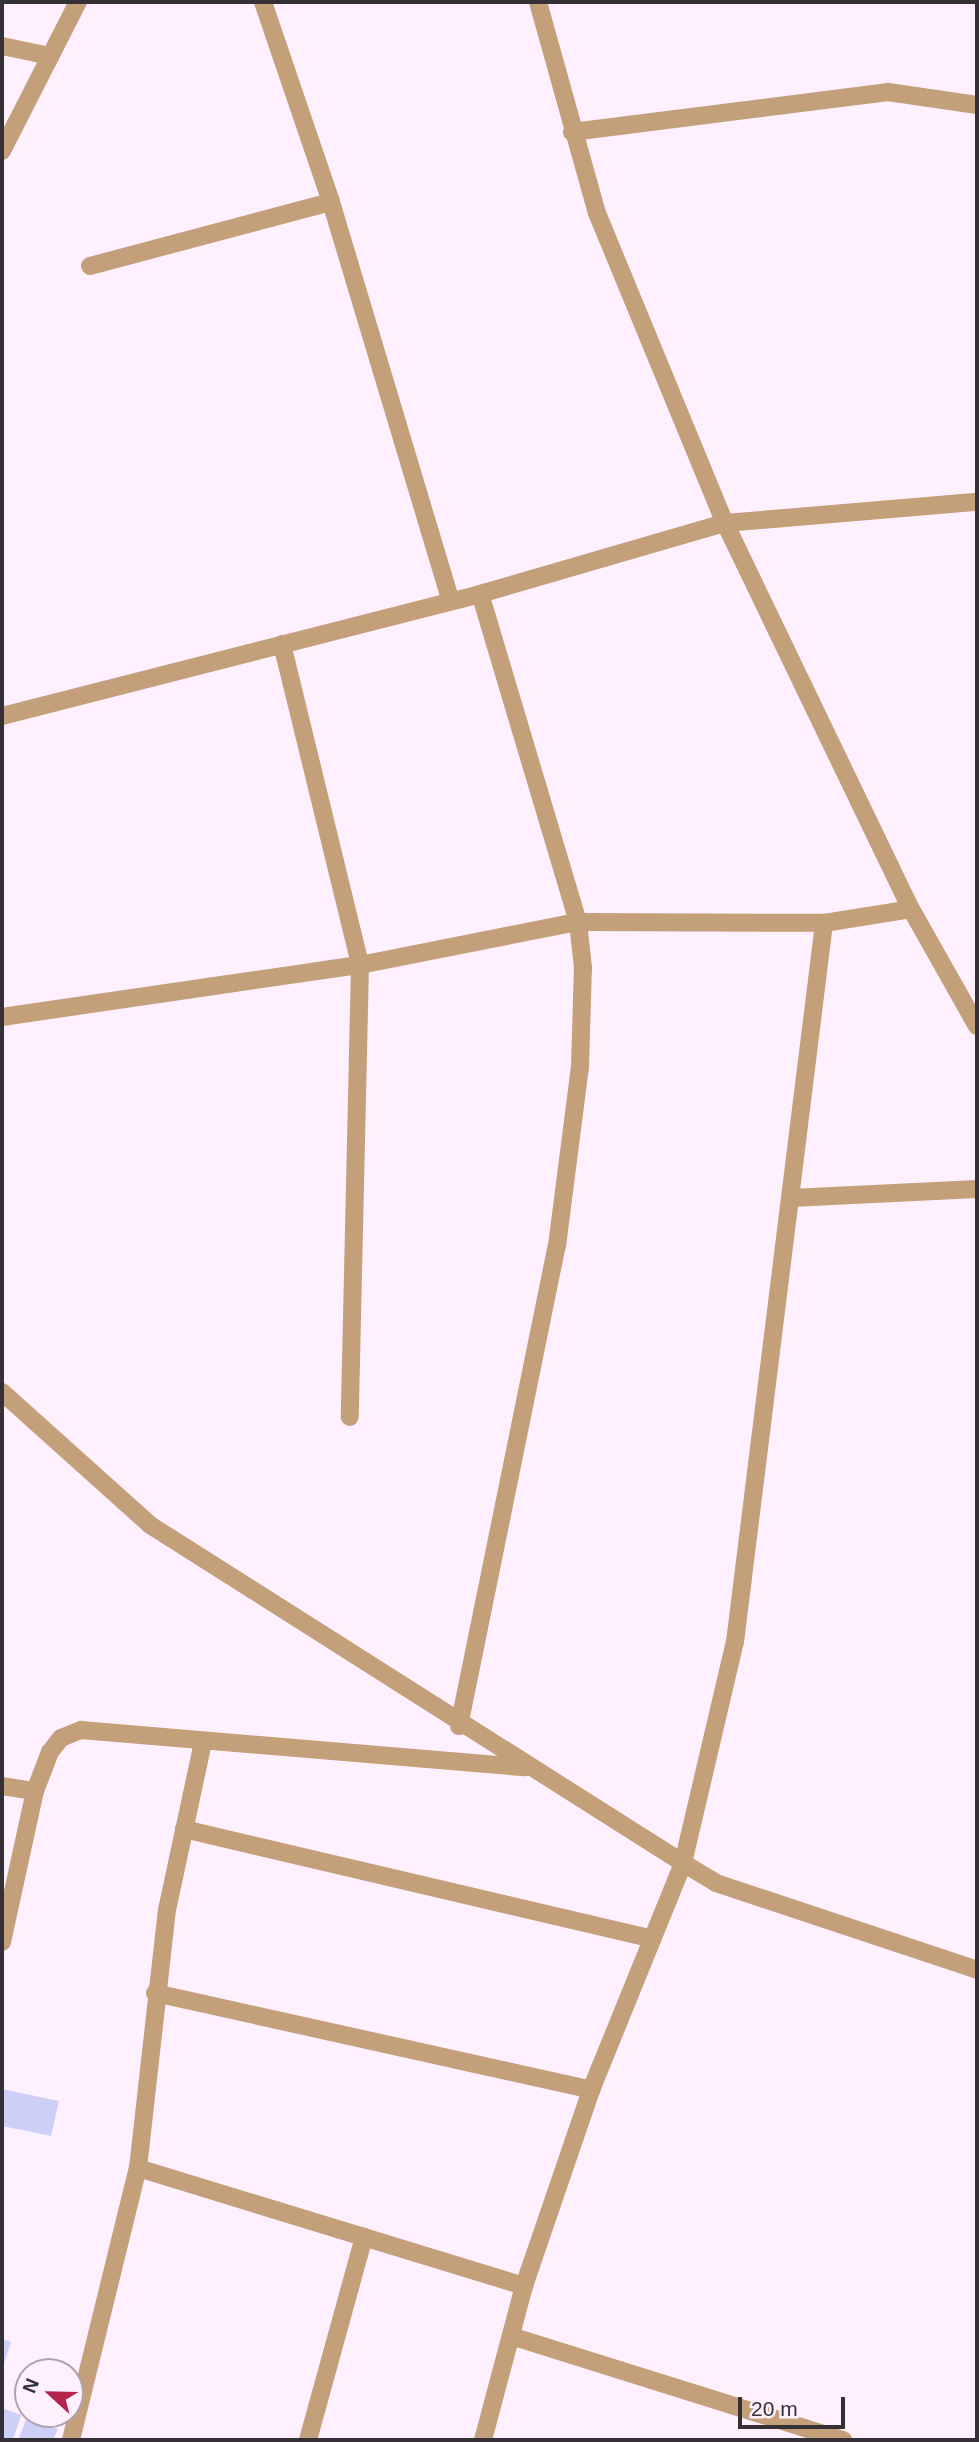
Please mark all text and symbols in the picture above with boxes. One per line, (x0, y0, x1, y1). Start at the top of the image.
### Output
north arrow (14, 2358, 84, 2428)
text: N (19, 2375, 43, 2396)
scale bar (741, 2382, 848, 2426)
text: 20 m (751, 2397, 798, 2420)

